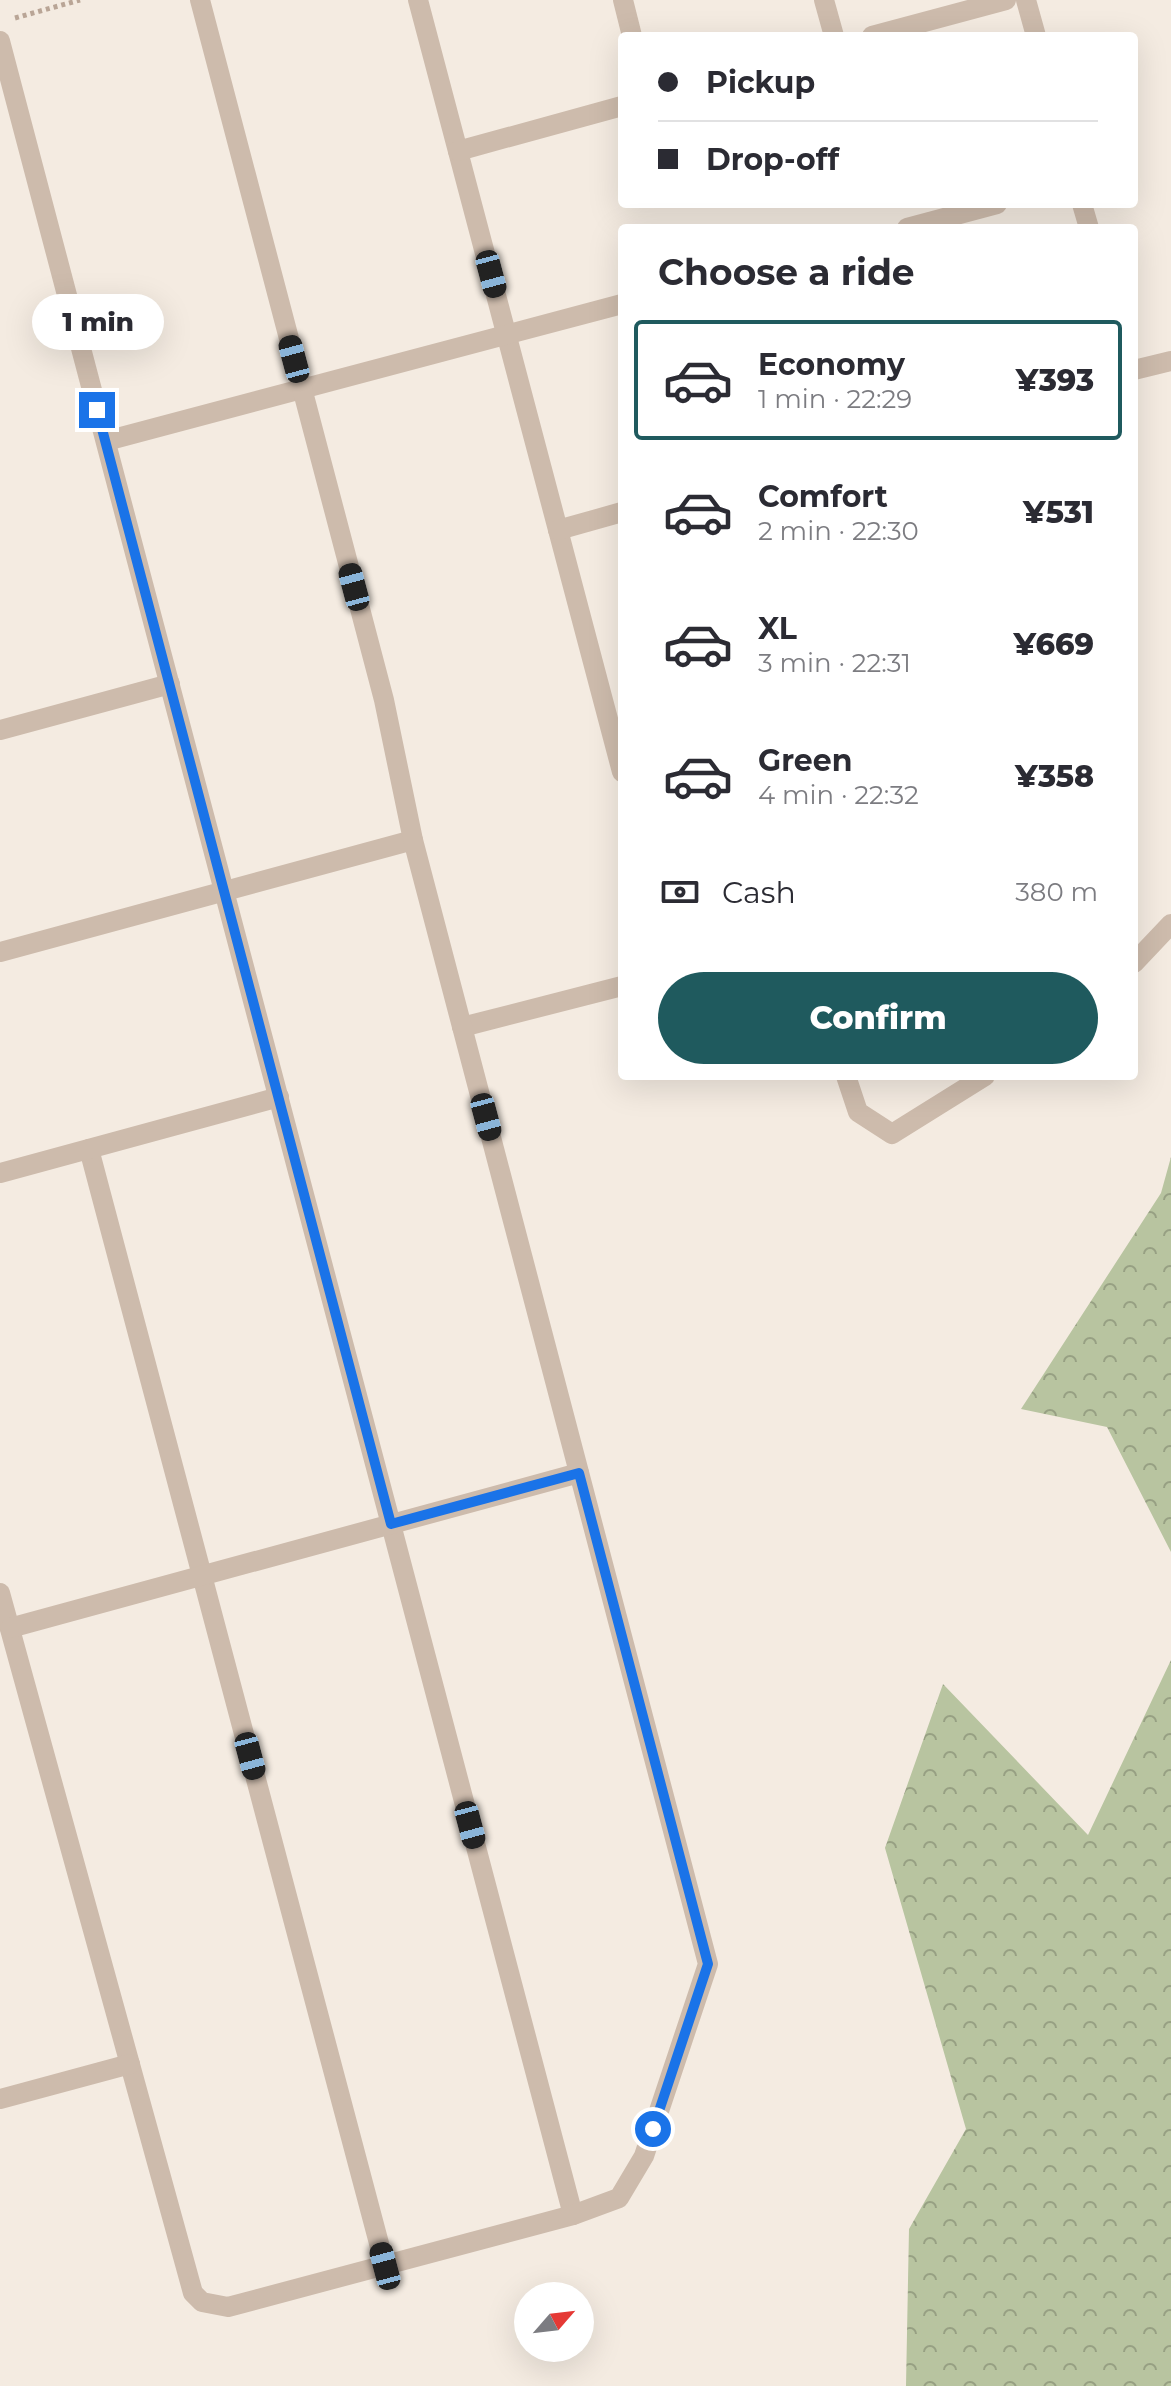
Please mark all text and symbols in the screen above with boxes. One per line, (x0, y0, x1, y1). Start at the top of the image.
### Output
text: Pickup (706, 64, 815, 101)
text: Drop-off (706, 141, 839, 178)
car (473, 248, 509, 300)
text: Choose a ride (658, 250, 915, 294)
callout: 1 min (31, 294, 163, 350)
text: 1 min (62, 306, 134, 338)
car (276, 333, 312, 385)
icon: car (662, 344, 734, 416)
text: Economy (758, 346, 905, 383)
text: ¥393 (1016, 362, 1094, 399)
text: 1 min · 22:29 (758, 383, 912, 415)
route end (79, 392, 115, 428)
icon: car (662, 476, 734, 548)
text: Comfort (758, 478, 888, 515)
text: ¥531 (1023, 494, 1094, 531)
text: 2 min · 22:30 (758, 515, 919, 547)
car (336, 561, 372, 613)
icon: car (662, 608, 734, 680)
text: XL (758, 610, 797, 647)
text: ¥669 (1013, 626, 1094, 663)
text: 3 min · 22:31 (758, 647, 911, 679)
icon: car (662, 740, 734, 812)
text: Green (758, 742, 852, 779)
text: ¥358 (1015, 758, 1094, 795)
text: 4 min · 22:32 (758, 779, 919, 811)
icon: cash (658, 870, 702, 914)
text: Cash (722, 874, 796, 911)
text: 380 m (1015, 876, 1098, 908)
button: Confirm (658, 972, 1098, 1064)
car (468, 1091, 504, 1143)
car (232, 1730, 268, 1782)
car (452, 1799, 488, 1851)
route start (635, 2111, 671, 2147)
car (367, 2240, 403, 2292)
north arrow (514, 2282, 594, 2362)
map controls (514, 2282, 594, 2362)

